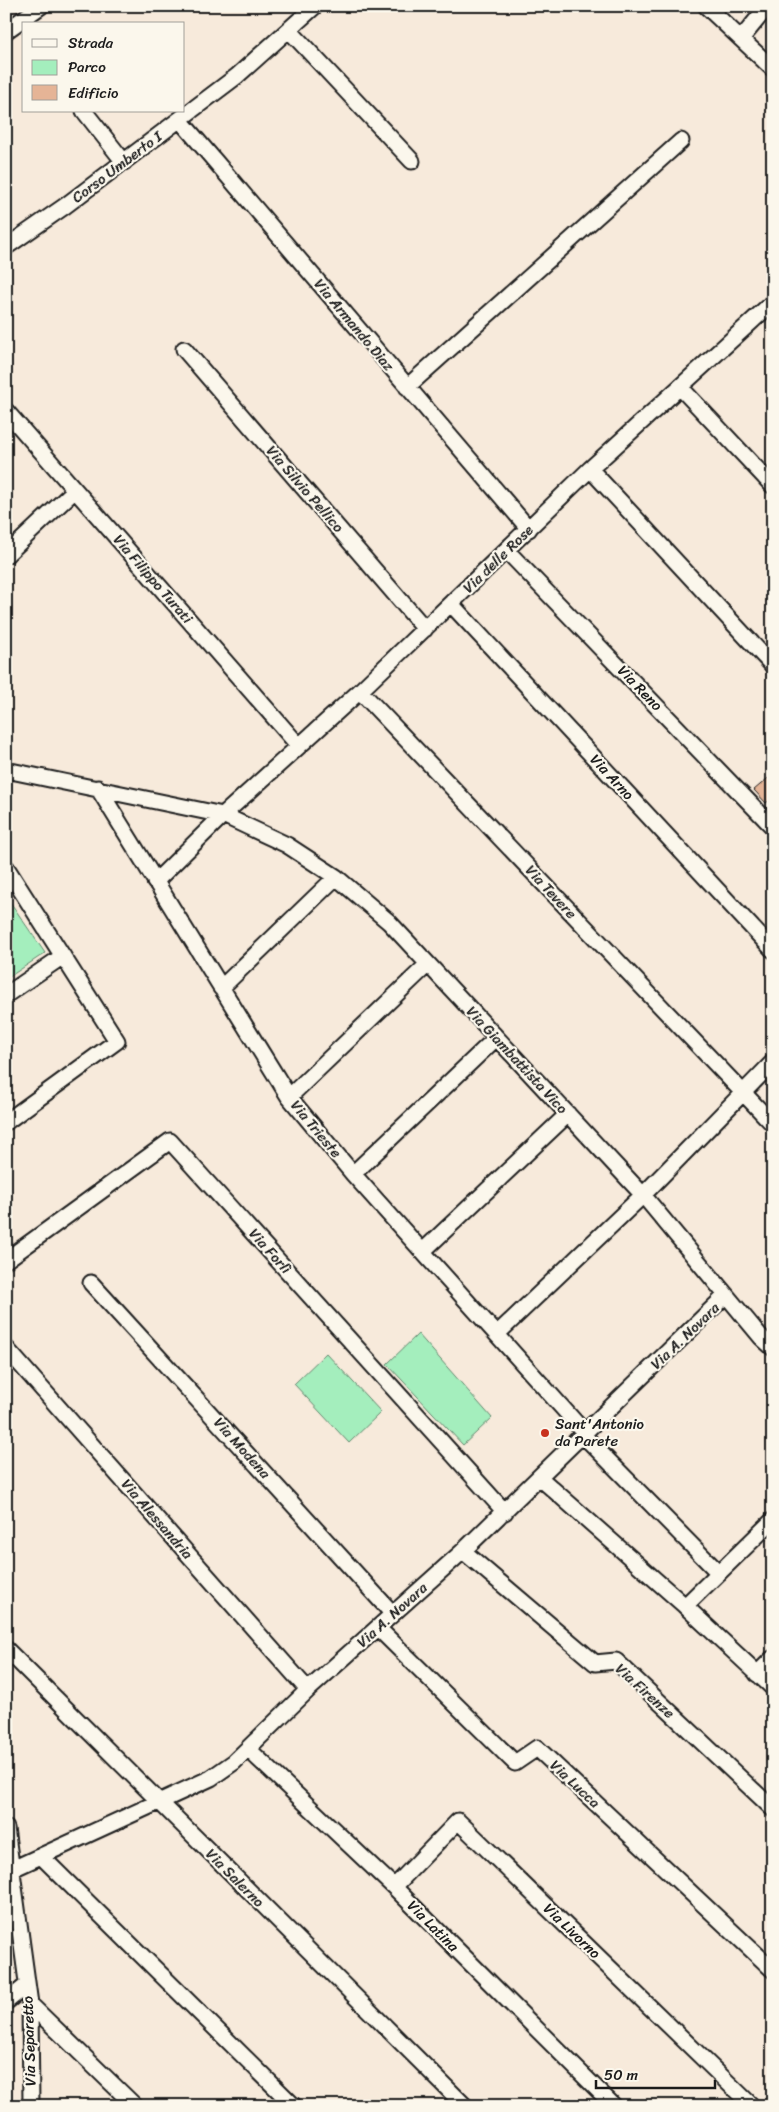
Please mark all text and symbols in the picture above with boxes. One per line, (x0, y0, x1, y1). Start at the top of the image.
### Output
legend (22, 22, 185, 112)
text: Strada (68, 30, 114, 56)
text: Parco (68, 54, 106, 80)
text: Edificio (68, 80, 119, 106)
street label: Corso Umberto I (66, 123, 169, 210)
street label: Via Armando Diaz (307, 273, 401, 378)
street label: Via Silvio Pellico (259, 439, 351, 539)
street label: Via delle Rose (456, 518, 540, 600)
street label: Via Filippo Turati (106, 528, 200, 630)
street label: Via Reno (611, 659, 669, 718)
street label: Via Arno (583, 748, 641, 807)
street label: Via Tevere (519, 859, 584, 926)
street label: Via Giambattista Vico (460, 1000, 575, 1121)
street label: Via Trieste (284, 1094, 349, 1164)
street label: Via Forlì (242, 1222, 298, 1280)
street label: Via A. Novara (644, 1295, 726, 1376)
street label: Via Modena (207, 1411, 277, 1485)
place label: Sant'Antonio da Parete (555, 1411, 645, 1454)
marker: Sant'Antonio da Parete (539, 1427, 551, 1439)
street label: Via Alessandria (114, 1473, 200, 1566)
street label: Via A. Novara (350, 1575, 434, 1654)
street label: Via Firenze (609, 1657, 681, 1725)
street label: Via Lucca (543, 1753, 607, 1815)
street label: Via Salerno (199, 1842, 271, 1914)
street label: Via Latina (401, 1894, 466, 1959)
street label: Via Livorno (537, 1897, 607, 1966)
street label: Via Separetto (14, 1995, 44, 2087)
scale bar (596, 2057, 715, 2089)
text: 50 m (604, 2062, 639, 2088)

